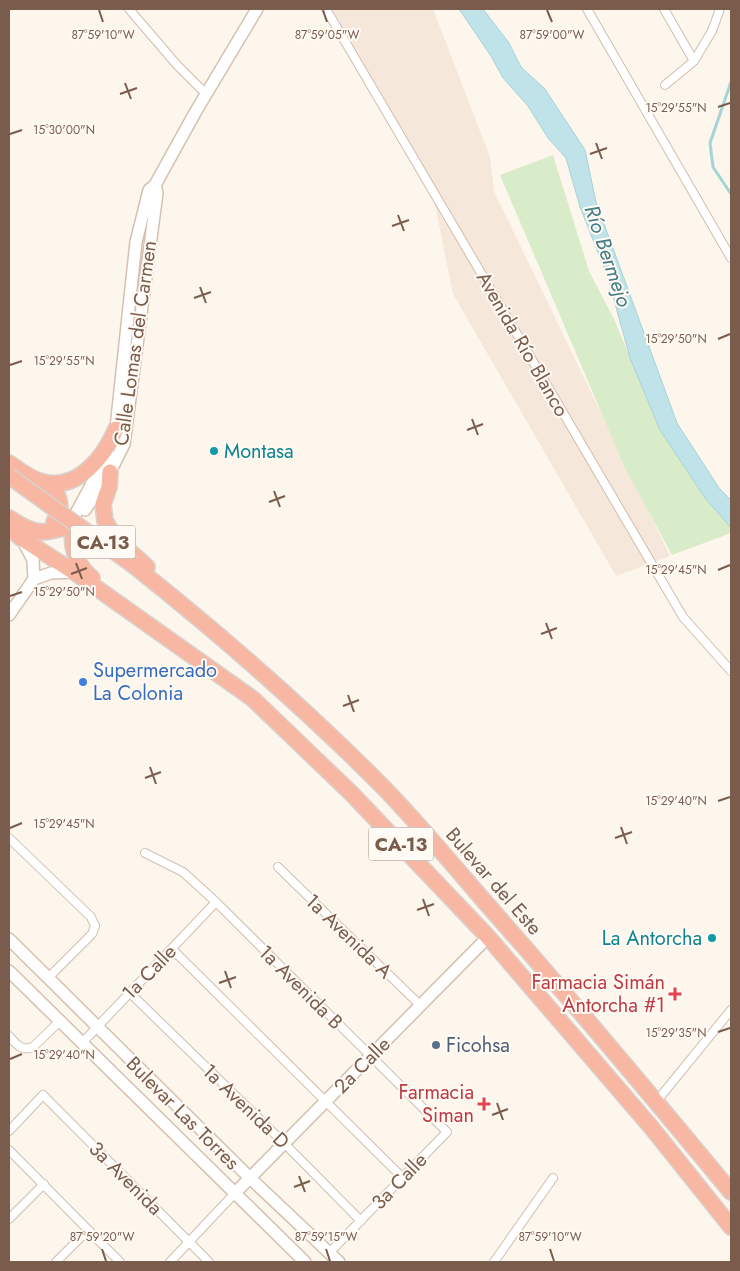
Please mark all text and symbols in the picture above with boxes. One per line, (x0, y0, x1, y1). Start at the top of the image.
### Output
text: 87°59'10"W (71, 26, 135, 44)
text: 87°59'05"W (295, 26, 359, 44)
text: 87°59'00"W (520, 26, 585, 44)
text: 15°29'55"N (645, 99, 707, 117)
text: 15°30'00"N (33, 121, 95, 139)
water label: Río Bermejo (577, 201, 639, 311)
street label: Calle Lomas del Carmen (107, 239, 164, 448)
street label: Avenida Río Blanco (469, 266, 576, 422)
text: 15°29'50"N (645, 330, 707, 348)
text: 15°29'55"N (33, 352, 95, 370)
place label: Montasa (224, 437, 294, 466)
marker: Montasa (208, 445, 220, 457)
road number: CA-13 (70, 526, 136, 558)
text: 15°29'45"N (645, 561, 707, 579)
text: 15°29'50"N (33, 583, 95, 601)
place label: Supermercado La Colonia (93, 656, 217, 708)
marker: Supermercado La Colonia (77, 676, 89, 688)
text: 15°29'40"N (645, 792, 707, 810)
text: 15°29'45"N (33, 815, 95, 833)
street label: Bulevar del Este (439, 821, 549, 941)
road number: CA-13 (368, 828, 434, 861)
street label: 1a Avenida A (298, 887, 399, 986)
place label: La Antorcha (602, 924, 702, 953)
marker: La Antorcha (706, 932, 718, 944)
street label: 1a Calle (116, 938, 183, 1007)
street label: 1a Avenida B (252, 938, 350, 1036)
place label: Farmacia Simán Antorcha #1 (532, 968, 665, 1020)
marker: Farmacia Simán Antorcha #1 (669, 988, 681, 1000)
text: 15°29'35"N (646, 1024, 706, 1042)
street label: 2a Calle (327, 1030, 397, 1100)
place label: Ficohsa (446, 1031, 510, 1060)
marker: Ficohsa (430, 1039, 442, 1051)
text: 15°29'40"N (33, 1046, 95, 1064)
street label: Bulevar Las Torres (119, 1050, 246, 1177)
street label: 1a Avenida D (195, 1057, 296, 1156)
place label: Farmacia Siman (399, 1078, 474, 1130)
marker: Farmacia Siman (478, 1098, 490, 1110)
street label: 3a Avenida (82, 1135, 169, 1222)
street label: 3a Calle (365, 1146, 434, 1216)
text: 87°59'20"W (70, 1228, 134, 1246)
text: 87°59'15"W (295, 1228, 357, 1246)
text: 87°59'10"W (518, 1228, 582, 1246)

